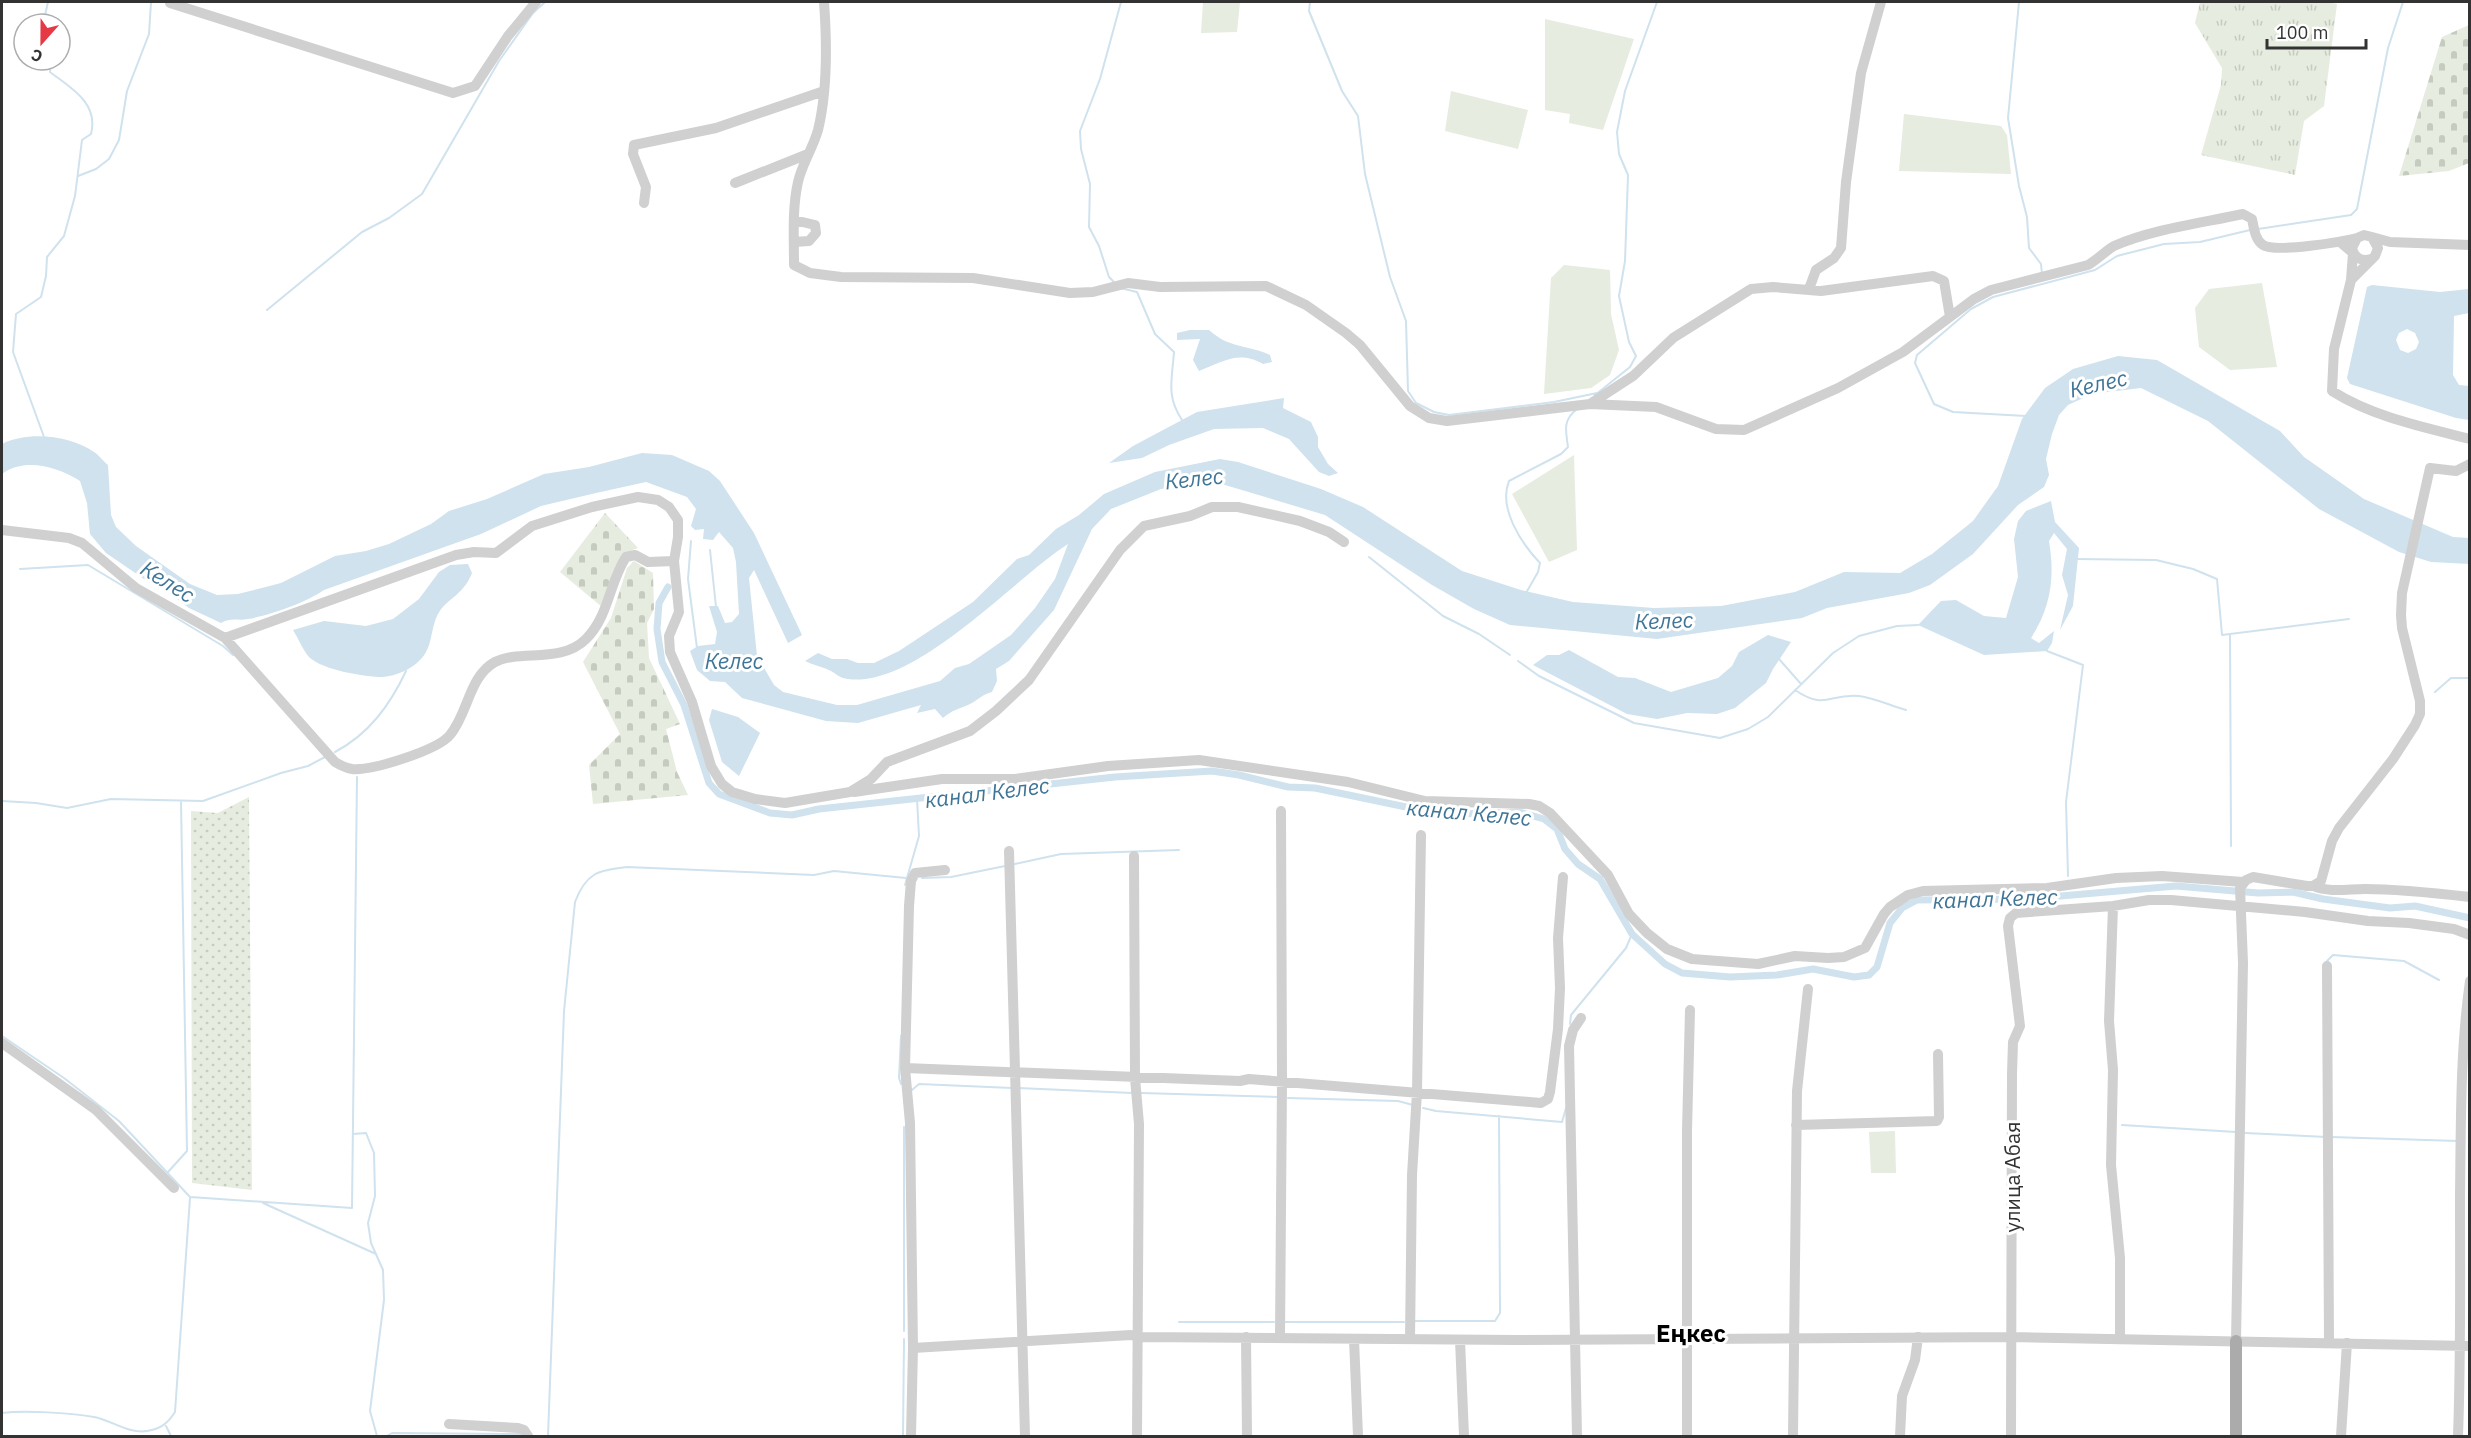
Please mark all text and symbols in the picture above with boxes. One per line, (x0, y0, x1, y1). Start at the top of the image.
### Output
north arrow (12, 12, 72, 72)
scale bar (2267, 12, 2366, 50)
text: 100 m (2276, 21, 2328, 44)
text: С (28, 45, 45, 67)
water label: Келес (2066, 362, 2130, 404)
water label: Келес (1163, 460, 1225, 495)
water label: Келес (136, 553, 201, 609)
water label: Келес (1634, 604, 1694, 636)
water label: Келес (705, 646, 763, 675)
water label: канал Келес (923, 770, 1051, 814)
water label: канал Келес (1405, 792, 1533, 832)
water label: канал Келес (1932, 881, 2058, 915)
street label: улица Абая (1998, 1122, 2026, 1232)
district label: Еңкес (1656, 1317, 1726, 1349)

